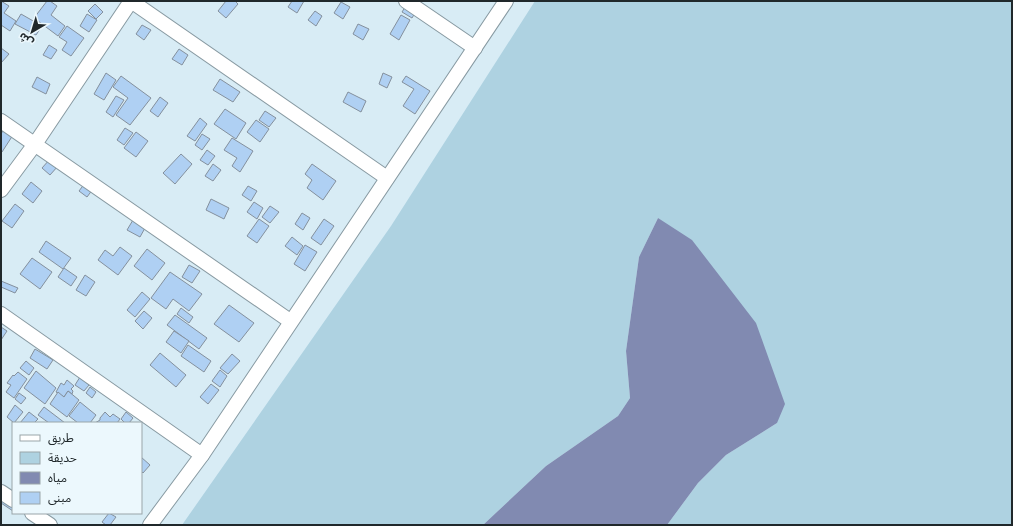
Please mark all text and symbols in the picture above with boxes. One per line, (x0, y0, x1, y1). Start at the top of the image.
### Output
north arrow (12, 12, 52, 52)
text: ش (16, 30, 36, 49)
legend (12, 422, 142, 514)
text: طريق (48, 431, 74, 446)
text: حديقة (48, 451, 77, 465)
text: مياه (48, 471, 67, 485)
text: مبنى (48, 491, 71, 505)

